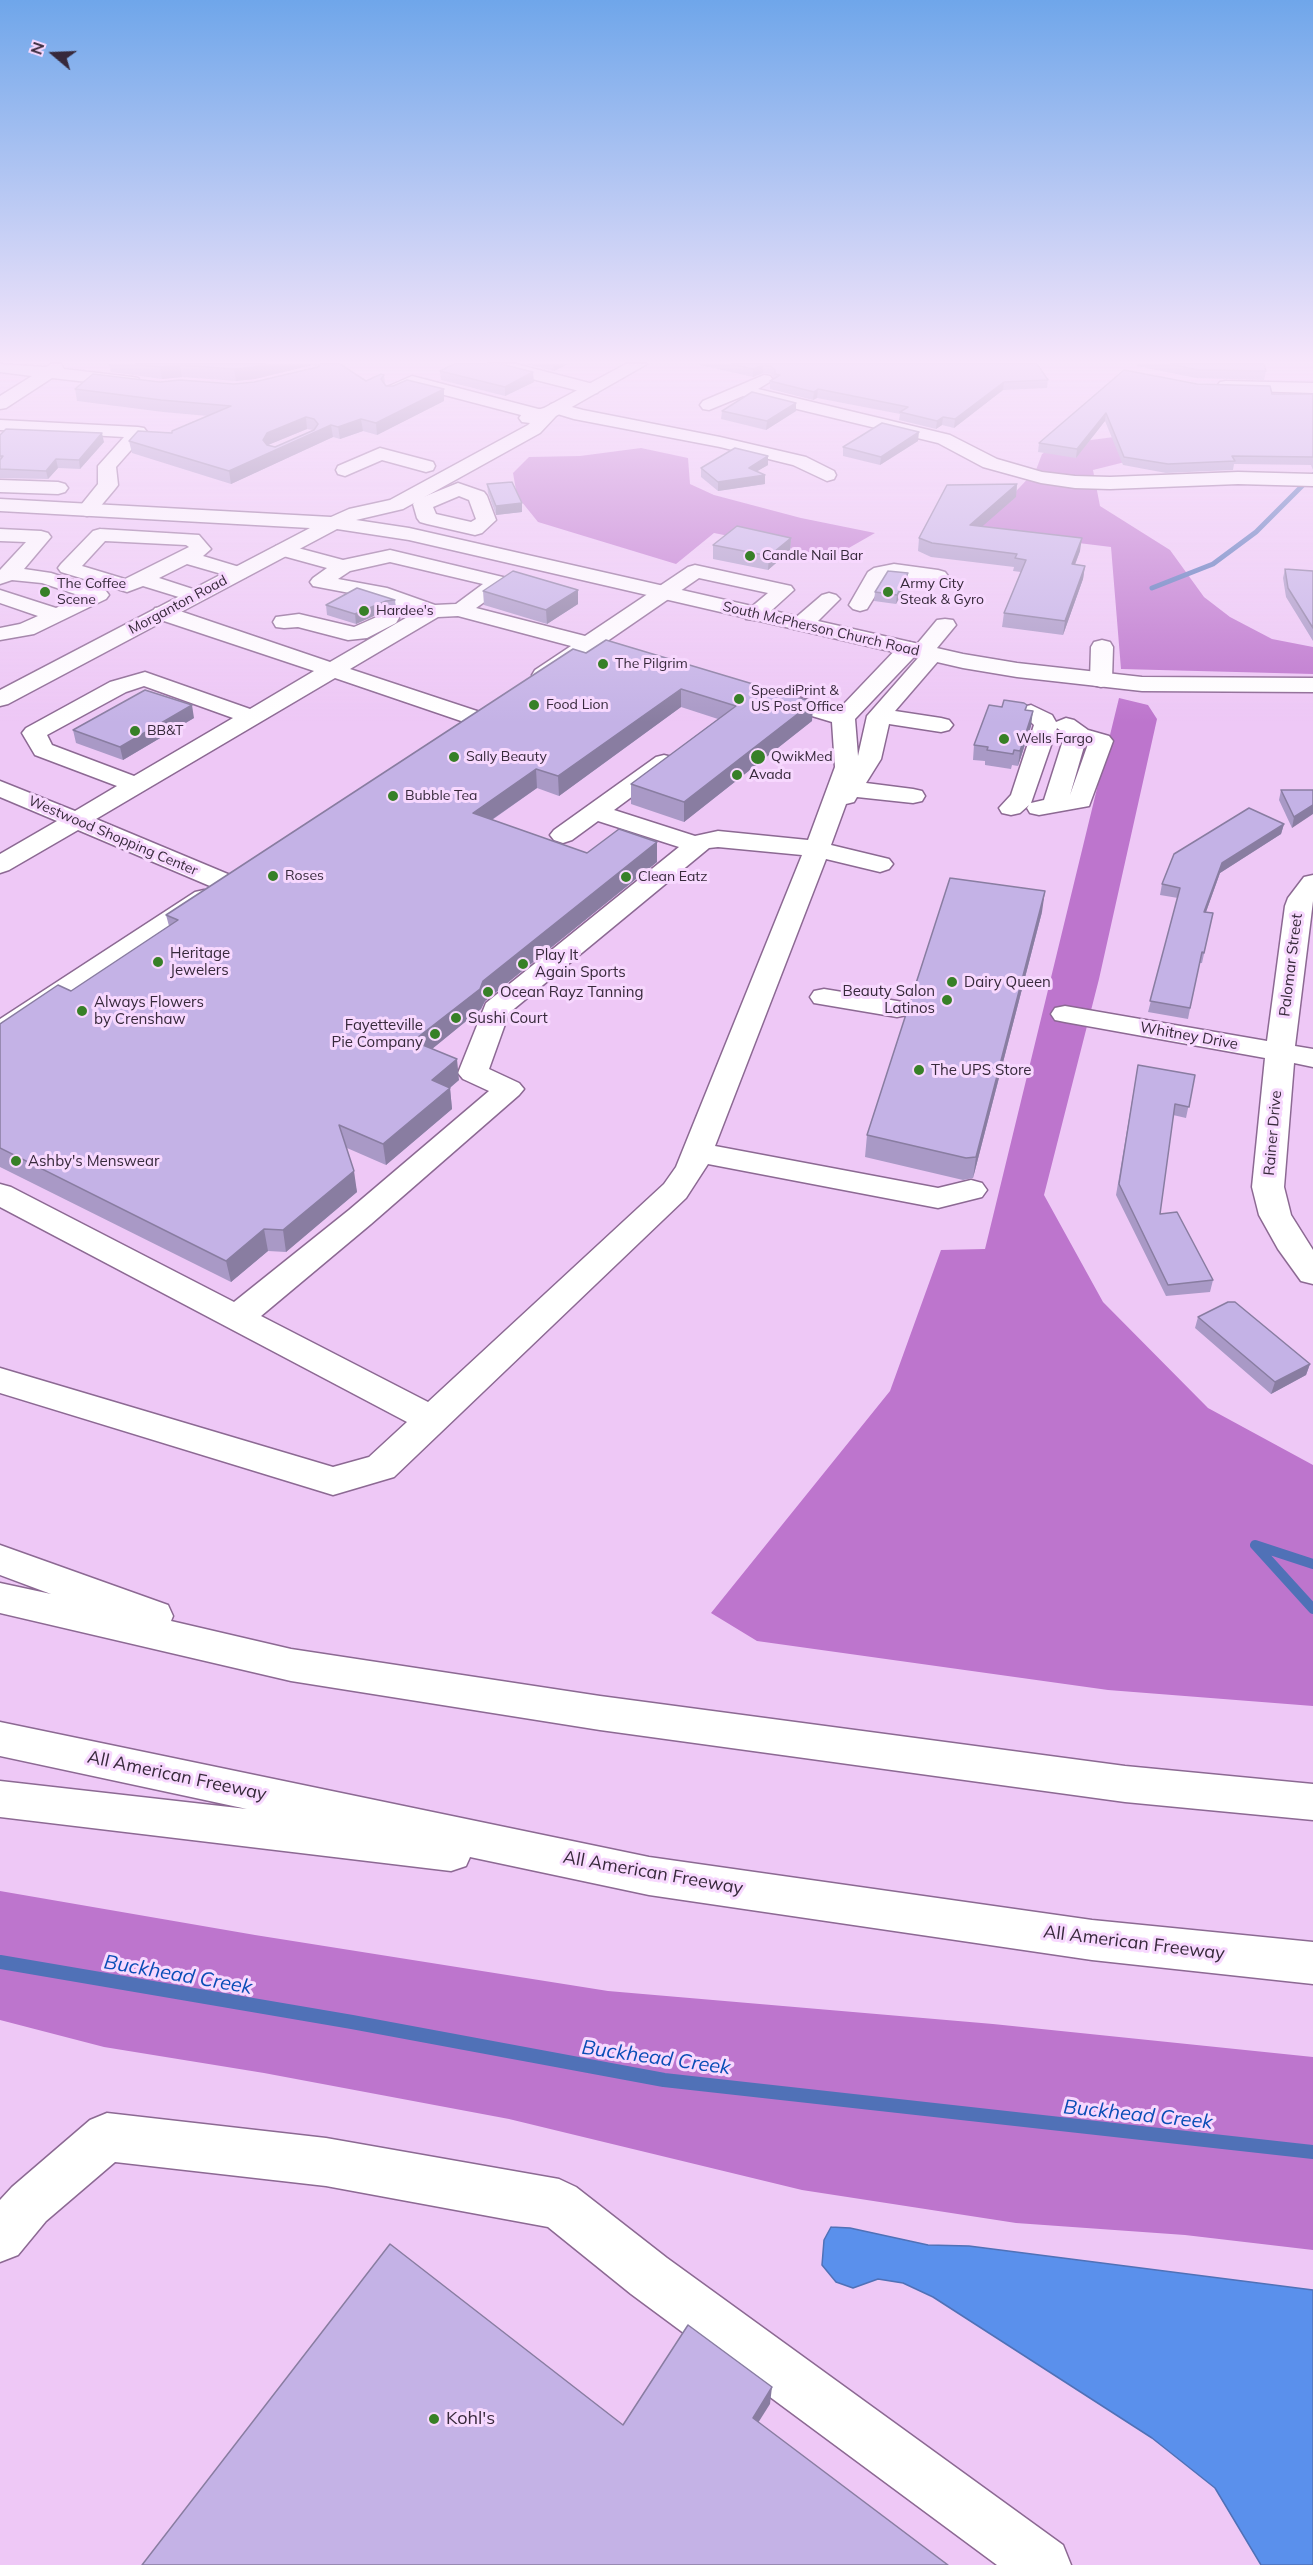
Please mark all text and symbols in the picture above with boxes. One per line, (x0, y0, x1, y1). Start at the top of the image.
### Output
north arrow (24, 24, 84, 84)
text: N (26, 39, 48, 57)
place label: Candle Nail Bar (762, 548, 863, 564)
marker: Candle Nail Bar (743, 549, 757, 563)
street label: Morganton Road (126, 572, 230, 638)
place label: The Coffee Scene (57, 576, 126, 608)
place label: Army City Steak & Gyro (900, 576, 984, 608)
marker: The Coffee Scene (38, 585, 52, 599)
marker: Army City Steak & Gyro (881, 585, 895, 599)
street label: South McPherson Church Road (721, 598, 921, 660)
place label: Hardee's (376, 603, 434, 619)
marker: Hardee's (357, 604, 371, 618)
place label: The Pilgrim (615, 656, 688, 672)
marker: The Pilgrim (596, 657, 610, 671)
place label: SpeediPrint & US Post Office (751, 683, 844, 716)
marker: SpeediPrint & US Post Office (732, 692, 746, 706)
place label: Food Lion (546, 697, 609, 713)
marker: Food Lion (527, 698, 541, 712)
place label: BB&T (147, 723, 184, 739)
marker: BB&T (128, 724, 142, 738)
place label: Wells Fargo (1016, 731, 1093, 747)
marker: Wells Fargo (997, 732, 1011, 746)
marker: QwikMed (749, 748, 767, 766)
place label: Sally Beauty (466, 749, 547, 765)
place label: QwikMed (771, 749, 833, 765)
marker: Sally Beauty (447, 750, 461, 764)
place label: Avada (749, 767, 791, 783)
marker: Avada (730, 768, 744, 782)
place label: Bubble Tea (405, 788, 477, 804)
marker: Bubble Tea (386, 789, 400, 803)
street label: Westwood Shopping Center (26, 793, 200, 879)
place label: Roses (285, 868, 324, 884)
marker: Roses (266, 869, 280, 883)
place label: Clean Eatz (638, 869, 707, 885)
marker: Clean Eatz (619, 870, 633, 884)
street label: Palomar Street (1276, 913, 1306, 1017)
place label: Heritage Jewelers (170, 944, 230, 979)
place label: Play It Again Sports (535, 946, 626, 981)
marker: Heritage Jewelers (151, 955, 165, 969)
marker: Play It Again Sports (516, 957, 530, 971)
place label: Dairy Queen (964, 973, 1051, 991)
marker: Dairy Queen (945, 975, 959, 989)
place label: Beauty Salon Latinos (842, 982, 935, 1017)
place label: Ocean Rayz Tanning (500, 983, 643, 1001)
marker: Ocean Rayz Tanning (481, 985, 495, 999)
place label: Always Flowers by Crenshaw (94, 993, 204, 1028)
marker: Beauty Salon Latinos (940, 993, 954, 1007)
marker: Always Flowers by Crenshaw (75, 1004, 89, 1018)
place label: Sushi Court (468, 1009, 548, 1027)
marker: Sushi Court (449, 1011, 463, 1025)
place label: Fayetteville Pie Company (331, 1016, 423, 1051)
street label: Whitney Drive (1139, 1019, 1239, 1053)
marker: Fayetteville Pie Company (428, 1027, 442, 1041)
place label: The UPS Store (931, 1061, 1031, 1079)
marker: The UPS Store (912, 1063, 926, 1077)
street label: Rainer Drive (1260, 1090, 1286, 1176)
place label: Ashby's Menswear (28, 1152, 159, 1170)
marker: Ashby's Menswear (9, 1154, 23, 1168)
street label: All American Freeway (85, 1746, 269, 1806)
street label: All American Freeway (561, 1847, 745, 1899)
street label: All American Freeway (1042, 1921, 1226, 1965)
water label: Buckhead Creek (102, 1950, 254, 2000)
water label: Buckhead Creek (580, 2036, 732, 2080)
water label: Buckhead Creek (1062, 2095, 1214, 2135)
place label: Kohl's (446, 2408, 495, 2430)
marker: Kohl's (427, 2412, 441, 2426)

